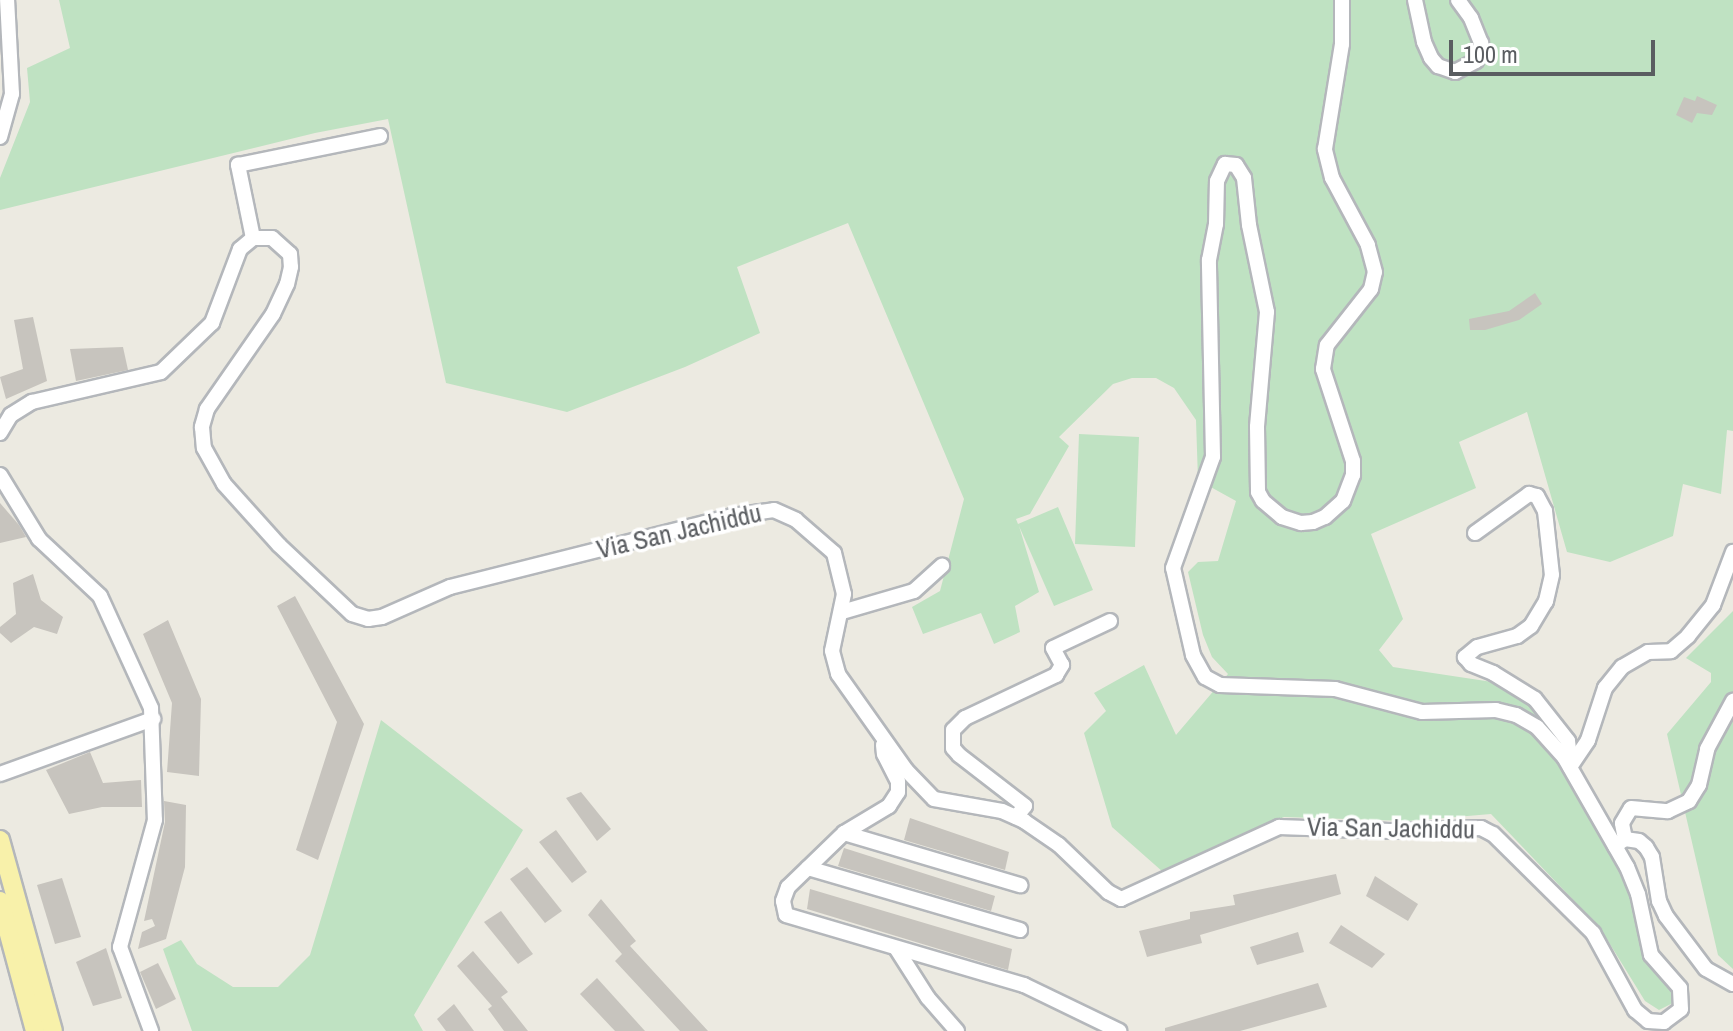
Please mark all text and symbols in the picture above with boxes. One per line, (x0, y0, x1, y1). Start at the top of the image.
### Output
scale bar (1453, 24, 1659, 74)
text: 100 m (1463, 38, 1518, 70)
street label: Via San Jachiddu (594, 497, 764, 565)
street label: Via San Jachiddu (1307, 811, 1475, 845)

